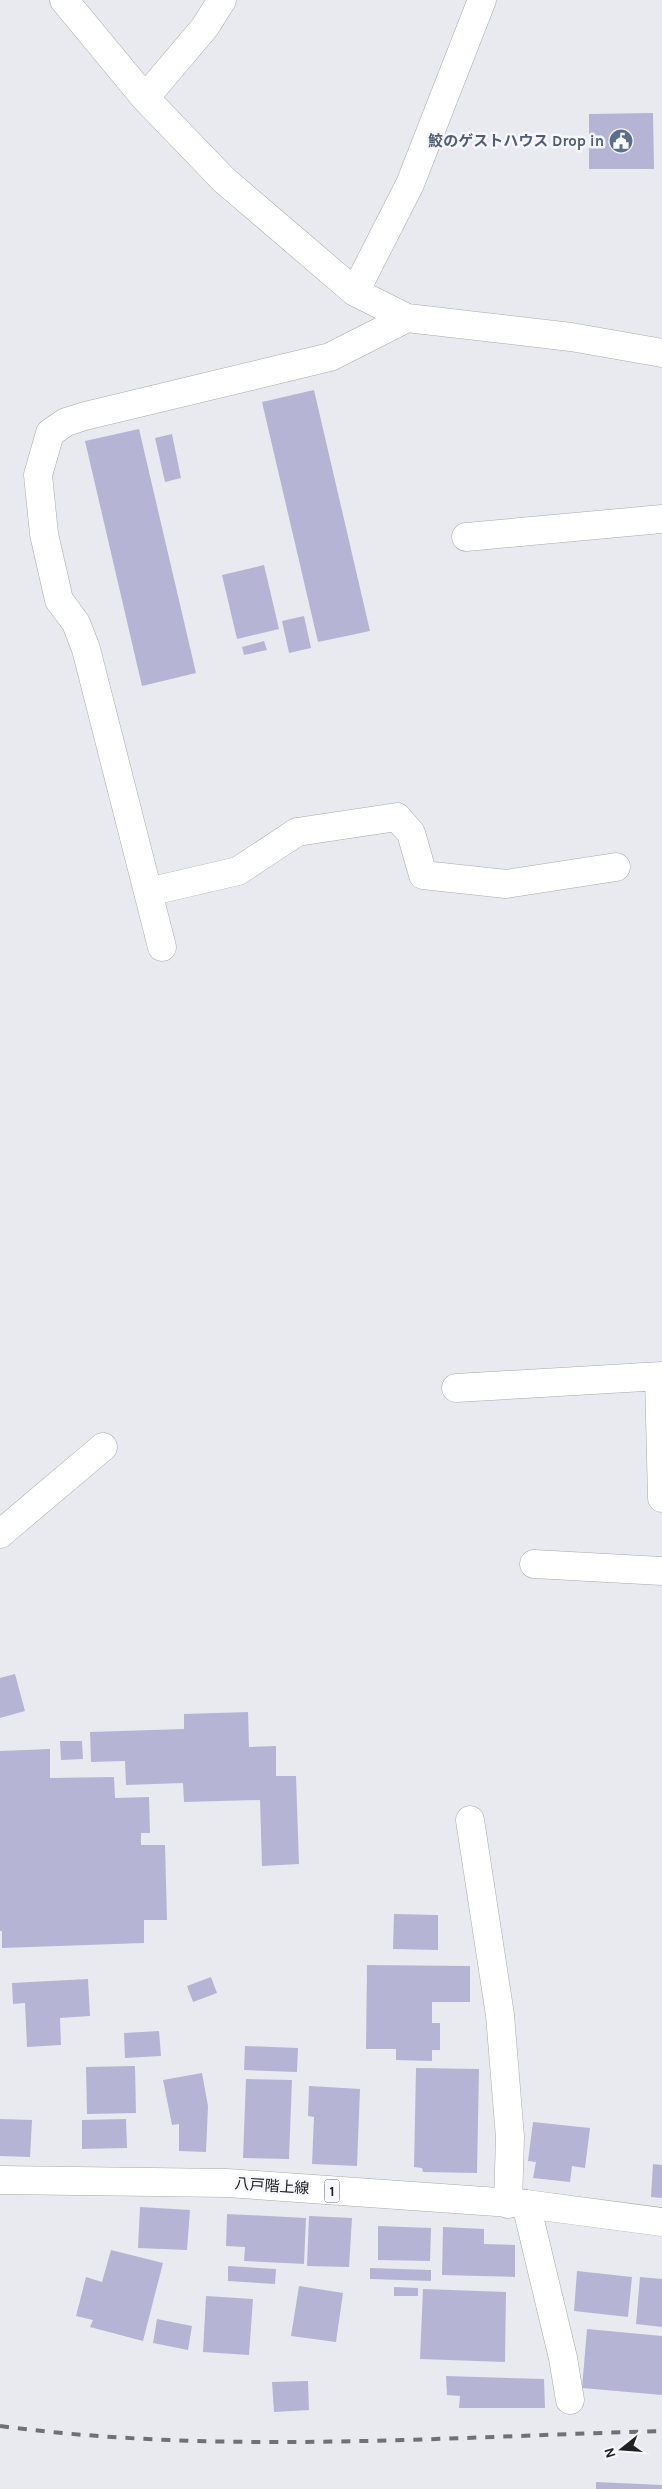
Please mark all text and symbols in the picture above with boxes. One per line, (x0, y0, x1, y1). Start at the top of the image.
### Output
public building icon: 鮫のゲストハウス Drop in (608, 128, 634, 154)
place label: 鮫のゲストハウス Drop in (428, 132, 604, 150)
street label: 八戸階上線 (234, 2174, 310, 2198)
road number: 1 (324, 2180, 340, 2202)
north arrow (597, 2424, 647, 2474)
text: N (600, 2445, 620, 2460)

